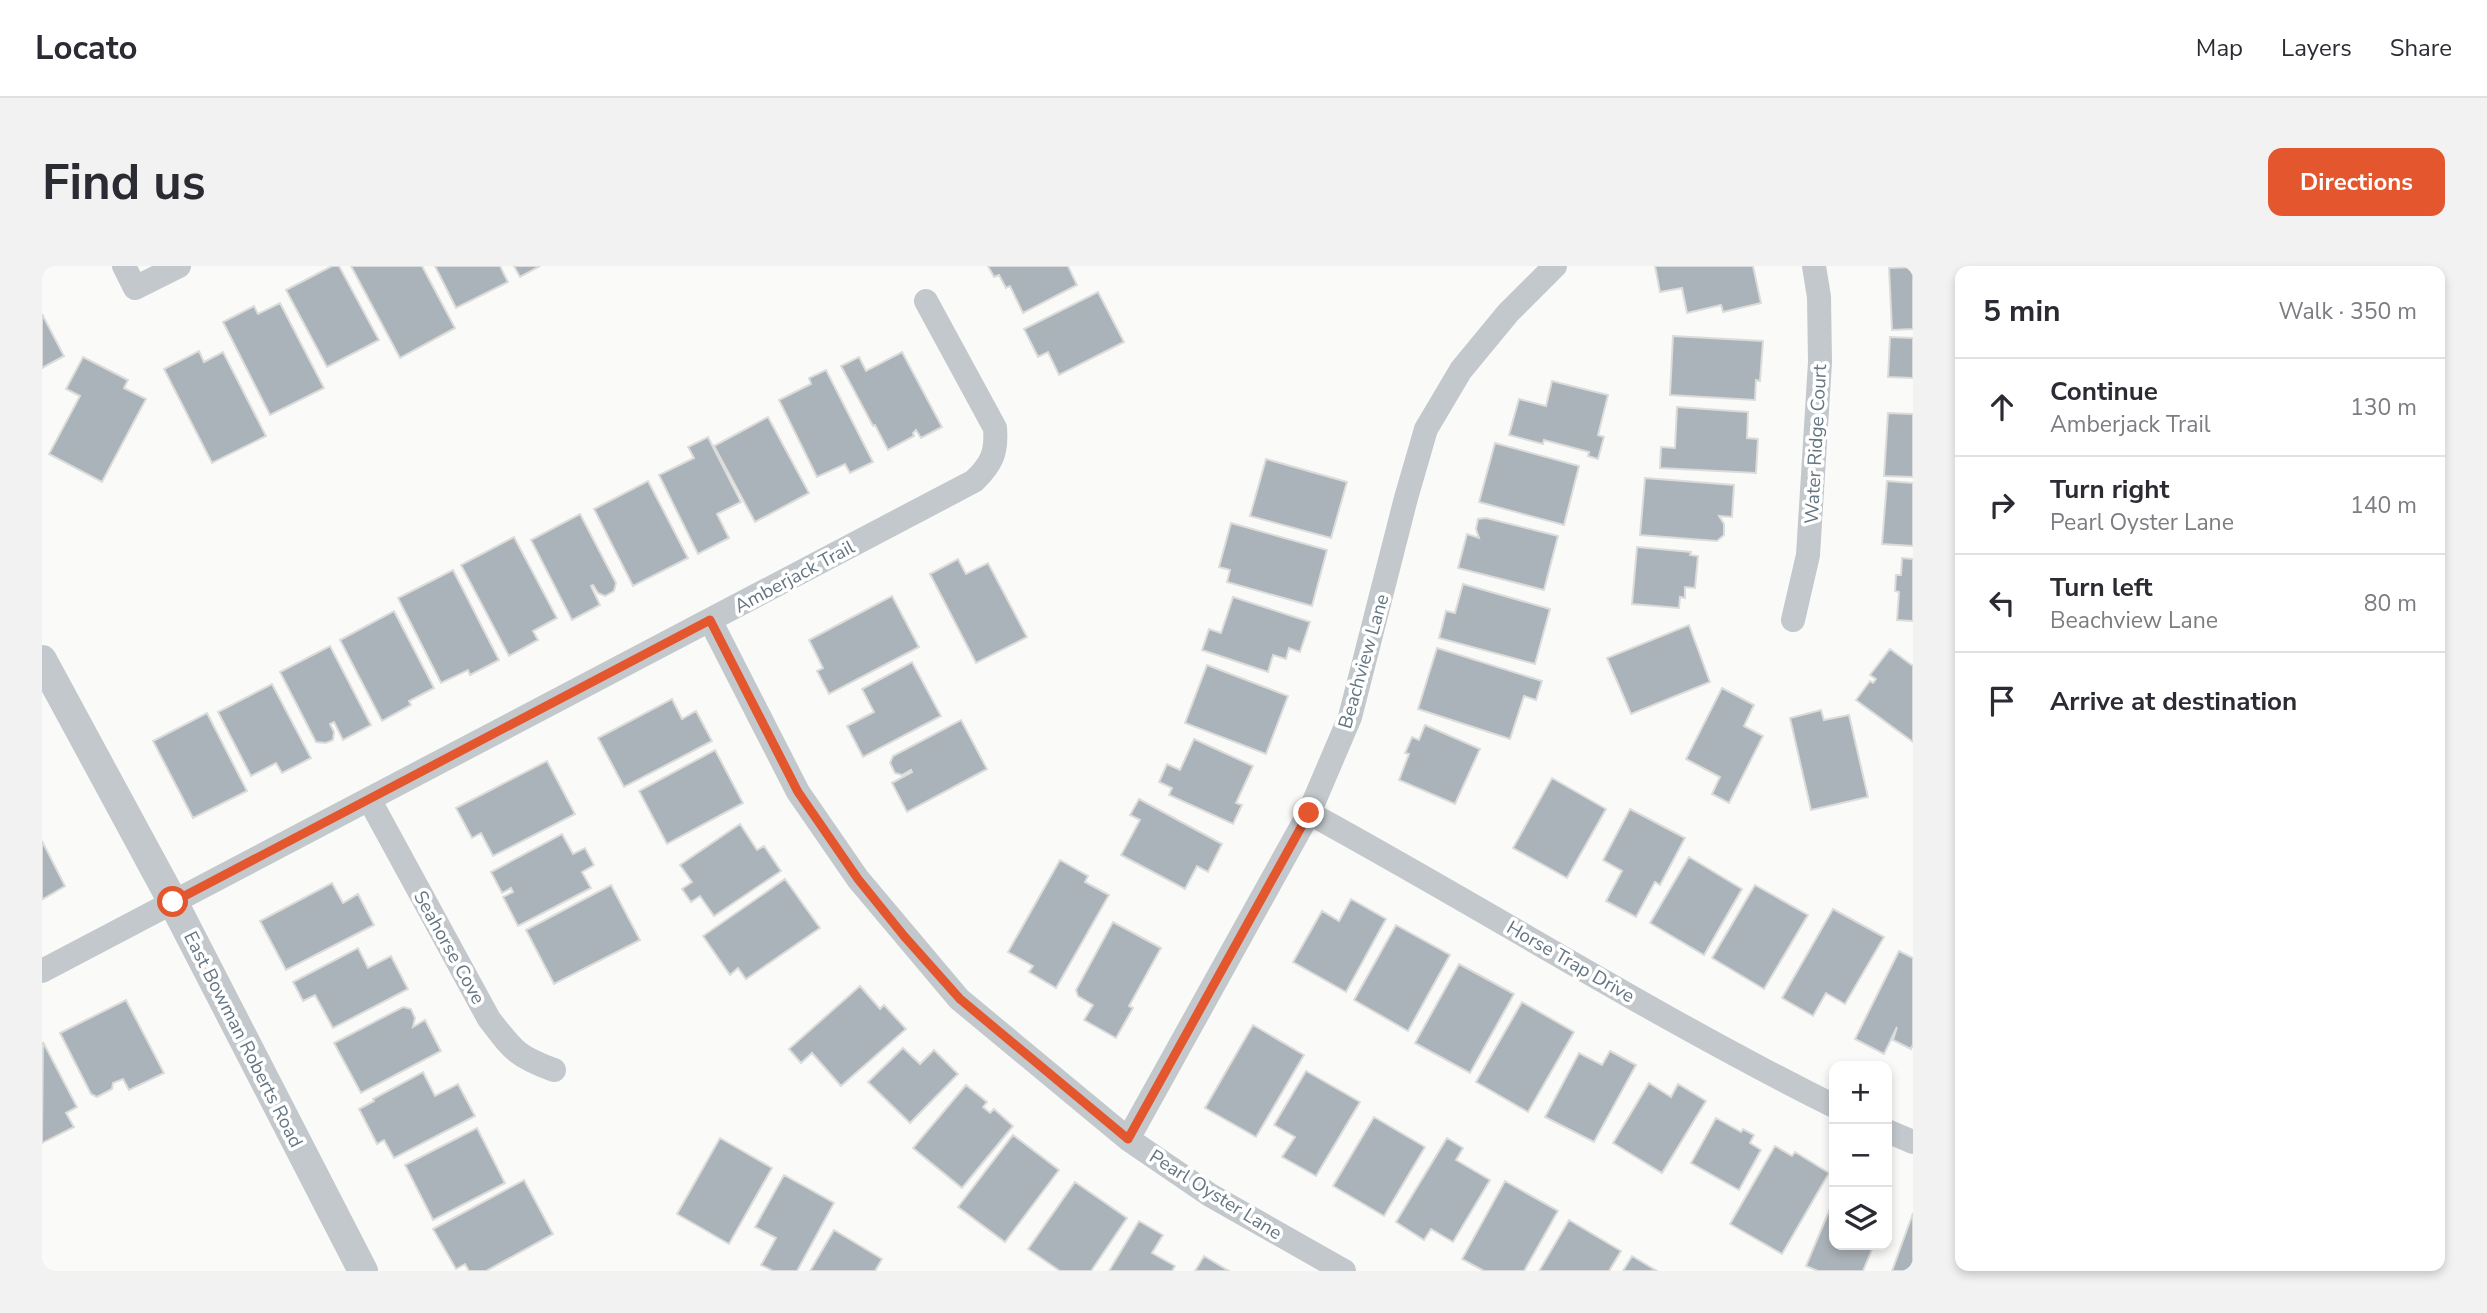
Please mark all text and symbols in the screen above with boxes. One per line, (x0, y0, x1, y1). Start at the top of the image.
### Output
text: Locato (35, 26, 137, 71)
text: Map (2196, 32, 2243, 64)
text: Layers (2281, 32, 2352, 64)
text: Share (2390, 32, 2452, 64)
button: Directions (2268, 148, 2445, 216)
text: Find us (42, 149, 206, 216)
text: 5 min (1983, 291, 2061, 332)
text: Walk · 350 m (2278, 296, 2417, 327)
street label: Water Ridge Court (1799, 363, 1833, 525)
text: Continue (2050, 374, 2158, 409)
icon: ahead (1983, 388, 2021, 426)
text: 130 m (2350, 392, 2417, 423)
text: Amberjack Trail (2050, 409, 2211, 440)
text: Turn right (2050, 472, 2169, 507)
icon: right (1983, 486, 2021, 524)
text: 140 m (2350, 490, 2417, 521)
text: Pearl Oyster Lane (2050, 507, 2234, 538)
street label: Amberjack Trail (730, 534, 859, 619)
text: Turn left (2050, 570, 2153, 605)
icon: left (1983, 584, 2021, 622)
text: 80 m (2364, 588, 2417, 619)
street label: Beachview Lane (1332, 591, 1396, 732)
text: Beachview Lane (2050, 605, 2218, 636)
icon: arrive (1983, 682, 2021, 720)
text: Arrive at destination (2050, 684, 2297, 719)
route end (1293, 797, 1324, 828)
route start (157, 886, 188, 917)
street label: Seahorse Cove (407, 886, 491, 1009)
street label: Horse Trap Drive (1502, 915, 1639, 1009)
street label: East Bowman Roberts Road (177, 927, 309, 1152)
map controls (1829, 1061, 1892, 1250)
button: + (1829, 1061, 1892, 1124)
button: − (1829, 1124, 1892, 1187)
street label: Pearl Oyster Lane (1144, 1144, 1287, 1246)
button: layers (1829, 1187, 1892, 1250)

